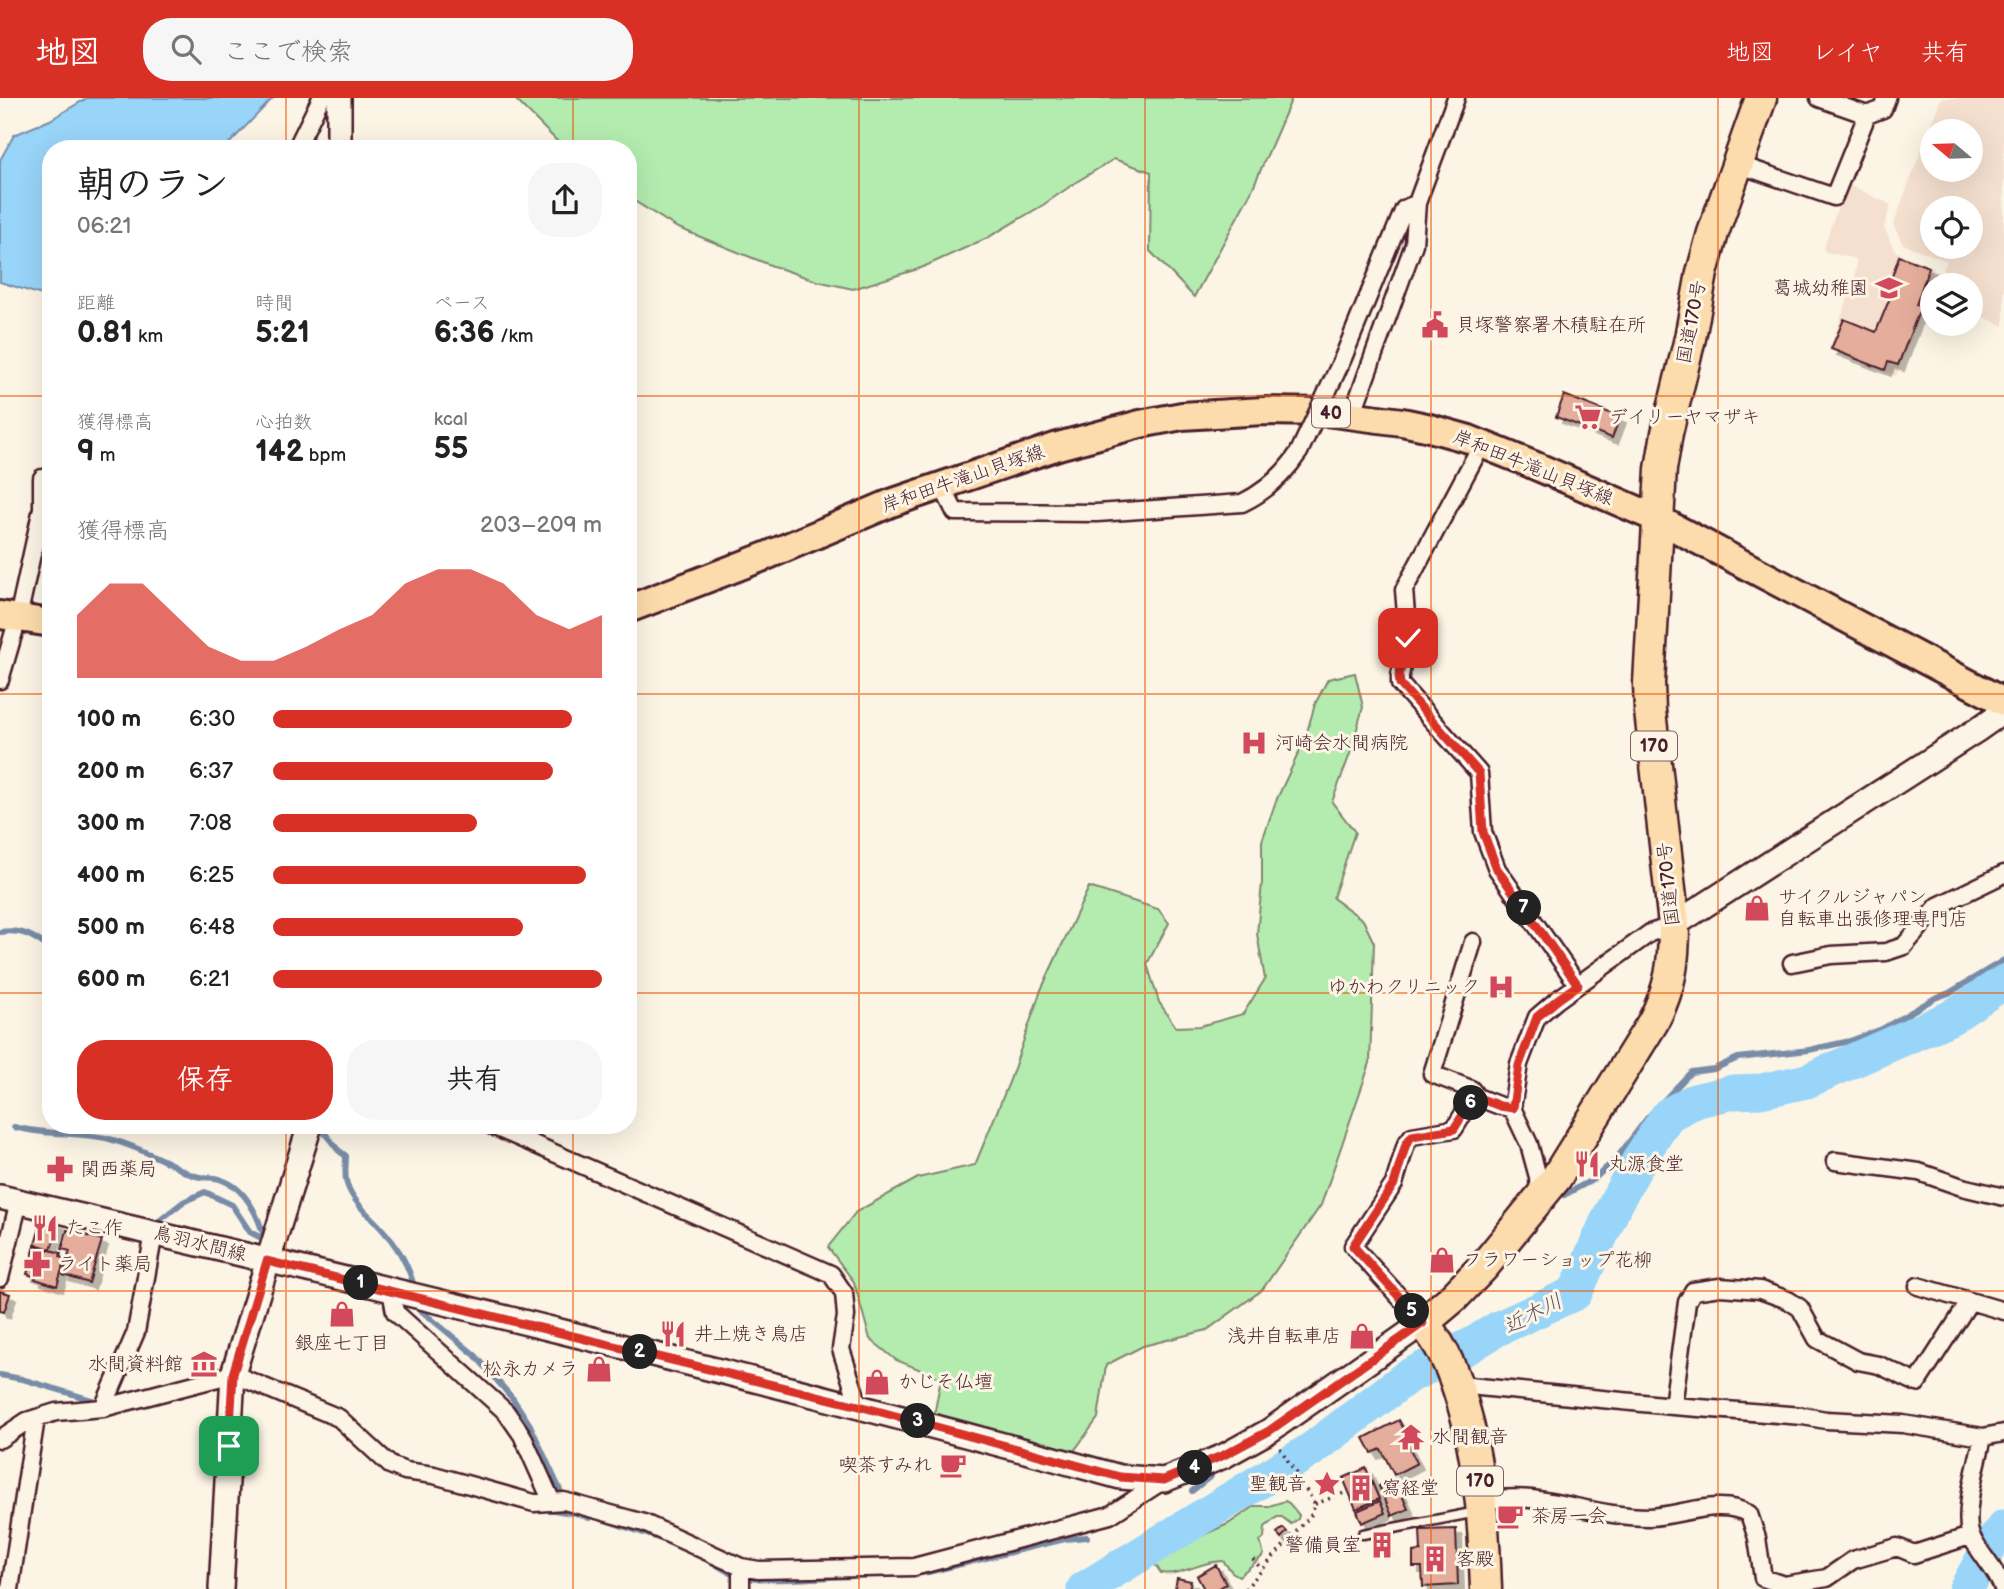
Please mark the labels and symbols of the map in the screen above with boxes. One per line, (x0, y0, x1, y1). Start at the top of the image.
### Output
north arrow (1920, 119, 1983, 182)
school or university icon: 葛城幼稚園 (1874, 273, 1904, 303)
place label: 葛城幼稚園 (1773, 277, 1868, 300)
street label: 国道170号 (1673, 278, 1711, 366)
public building icon: 貝塚警察署木積駐在所 (1420, 310, 1450, 340)
place label: 貝塚警察署木積駐在所 (1456, 314, 1646, 337)
road number: 40 (1312, 398, 1350, 428)
supermarket icon: デイリーヤマザキ (1573, 402, 1603, 432)
place label: デイリーヤマザキ (1609, 406, 1760, 429)
street label: 岸和田牛滝山貝塚線 (1449, 425, 1617, 511)
street label: 岸和田牛滝山貝塚線 (878, 440, 1048, 518)
pin (1378, 608, 1438, 668)
hospital icon: 河崎会水間病院 (1239, 728, 1269, 758)
place label: 河崎会水間病院 (1275, 732, 1408, 755)
road number: 170 (1631, 732, 1677, 760)
street label: 国道170号 (1653, 841, 1685, 927)
place label: サイクルジャパン 自転車出張修理専門店 (1778, 886, 1968, 931)
pin: 7 (1506, 890, 1542, 926)
shop icon: サイクルジャパン 自転車出張修理専門店 (1742, 893, 1772, 923)
hospital icon: ゆかわクリニック (1486, 972, 1516, 1002)
place label: ゆかわクリニック (1328, 976, 1480, 999)
pin: 6 (1454, 1086, 1488, 1121)
restaurant icon: 丸源食堂 (1572, 1149, 1602, 1179)
place label: 丸源食堂 (1608, 1153, 1684, 1176)
pharmacy icon: 関西薬局 (45, 1154, 75, 1184)
place label: 関西薬局 (81, 1158, 157, 1181)
restaurant icon: たこ作 (30, 1213, 60, 1243)
place label: たこ作 (66, 1217, 123, 1240)
street label: 鳥羽水間線 (151, 1221, 249, 1267)
shop icon: フラワーショップ花柳 (1427, 1245, 1457, 1275)
pharmacy icon: ライト薬局 (22, 1249, 52, 1279)
place label: フラワーショップ花柳 (1463, 1249, 1653, 1272)
place label: ライト薬局 (58, 1253, 152, 1276)
pin: 1 (344, 1266, 378, 1300)
water label: 近木川 (1499, 1289, 1567, 1339)
pin: 5 (1394, 1294, 1430, 1328)
shop icon: 銀座七丁目 (327, 1299, 357, 1329)
restaurant icon: 井上焼き鳥店 (658, 1319, 688, 1349)
shop icon: 浅井自転車店 (1347, 1321, 1377, 1351)
place label: 井上焼き鳥店 (694, 1323, 808, 1346)
place label: 浅井自転車店 (1227, 1325, 1341, 1348)
place label: 銀座七丁目 (294, 1332, 390, 1355)
pin: 2 (622, 1334, 658, 1370)
museum icon: 水間資料館 (189, 1349, 219, 1379)
place label: 水間資料館 (88, 1353, 183, 1376)
shop icon: 松永カメラ (584, 1354, 614, 1384)
place label: 松永カメラ (483, 1358, 578, 1381)
shop icon: かじそ仏壇 (862, 1367, 892, 1397)
place label: かじそ仏壇 (898, 1371, 993, 1394)
pin: 3 (900, 1404, 936, 1438)
pin (199, 1416, 259, 1476)
temple icon: 水間観音 (1396, 1422, 1426, 1452)
place label: 水間観音 (1432, 1426, 1508, 1449)
cafe icon: 喫茶すみれ (938, 1450, 968, 1480)
pin: 4 (1178, 1450, 1212, 1486)
place label: 喫茶すみれ (839, 1454, 932, 1477)
road number: 170 (1457, 1466, 1503, 1496)
place icon: 聖観音 (1312, 1469, 1342, 1499)
place label: 聖観音 (1249, 1473, 1306, 1496)
building icon: 寫経堂 (1346, 1473, 1376, 1503)
place label: 寫経堂 (1382, 1477, 1439, 1500)
cafe icon: 茶房一会 (1495, 1501, 1525, 1531)
place label: 茶房一会 (1531, 1505, 1607, 1528)
building icon: 警備員室 (1367, 1530, 1397, 1560)
place label: 警備員室 (1285, 1534, 1361, 1557)
building icon: 客殿 (1420, 1544, 1450, 1574)
place label: 客殿 (1456, 1548, 1494, 1571)

